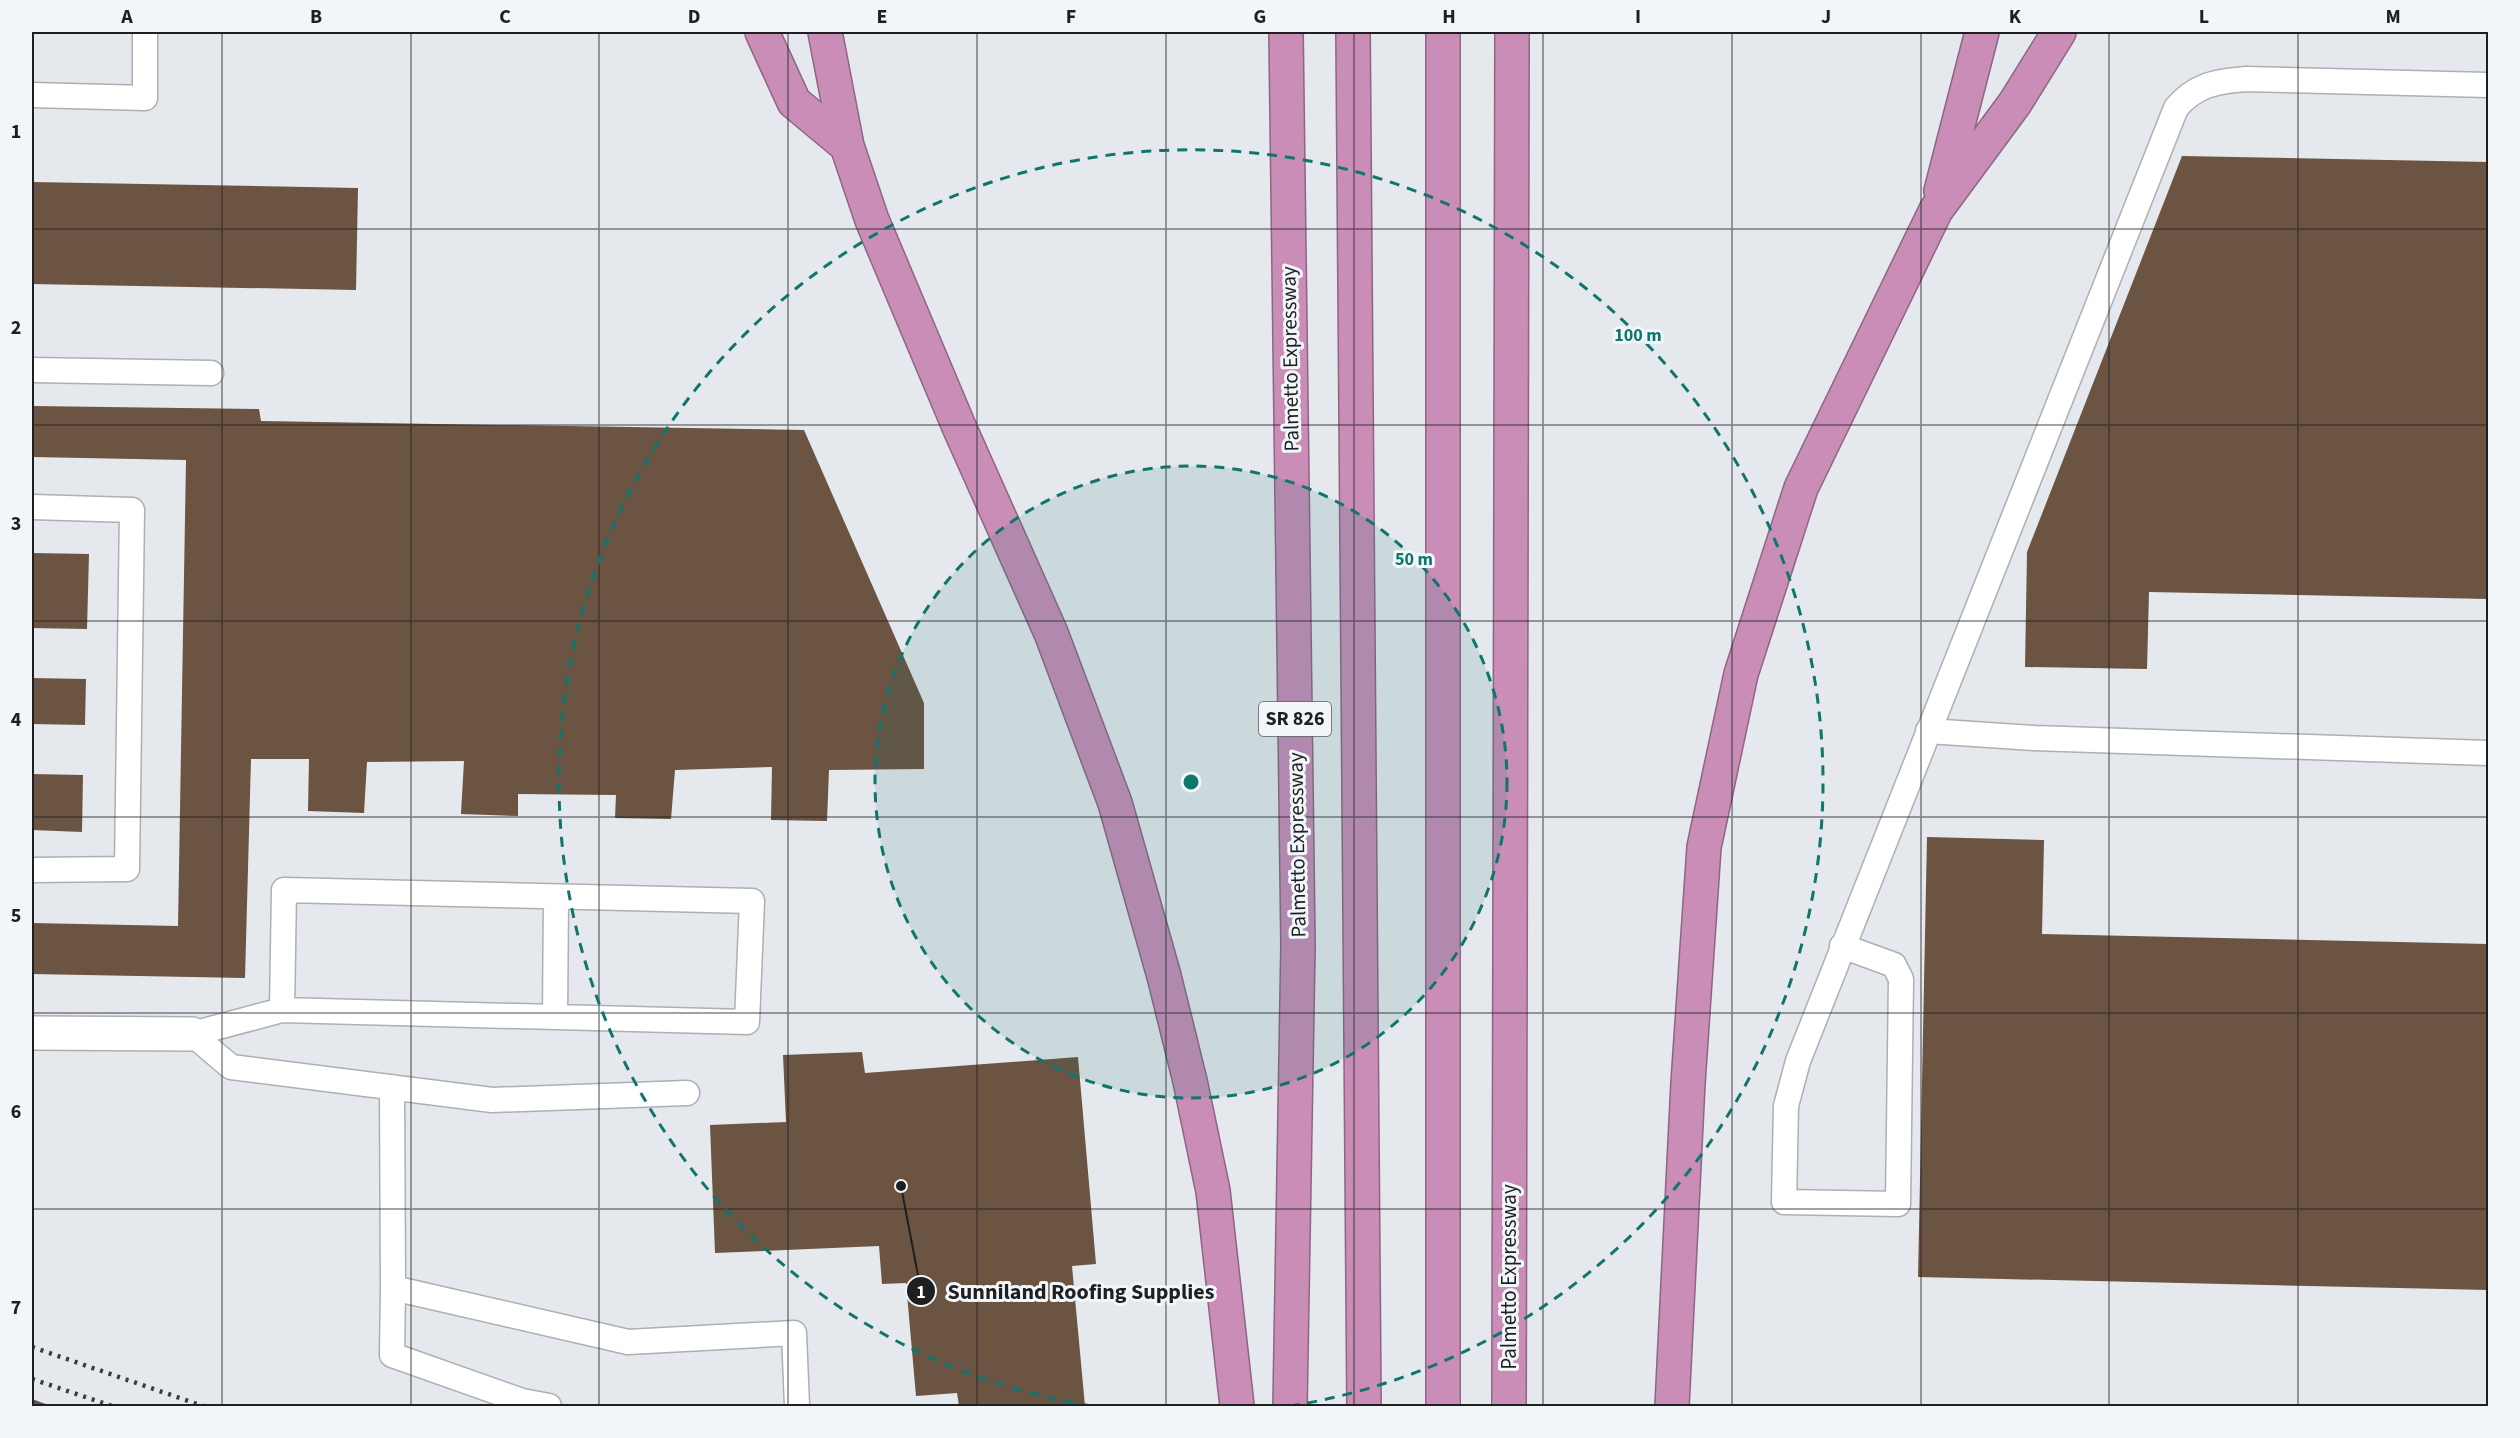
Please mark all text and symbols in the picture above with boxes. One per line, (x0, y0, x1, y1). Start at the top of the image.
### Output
text: A (120, 3, 133, 31)
text: B (310, 3, 322, 31)
text: C (499, 3, 511, 31)
text: D (688, 3, 700, 31)
text: E (877, 3, 887, 31)
text: F (1066, 3, 1076, 31)
text: G (1254, 3, 1266, 31)
text: H (1442, 3, 1456, 31)
text: I (1635, 3, 1641, 31)
text: J (1821, 3, 1831, 31)
text: K (2009, 3, 2022, 31)
text: L (2199, 3, 2209, 31)
text: M (2385, 3, 2401, 31)
text: 1 (11, 118, 21, 146)
street label: Palmetto Expressway (1273, 266, 1307, 452)
text: 2 (11, 314, 21, 342)
text: 100 m (1614, 323, 1662, 348)
text: 3 (11, 510, 21, 538)
text: 50 m (1395, 547, 1433, 572)
road number: SR 826 (1259, 702, 1331, 736)
text: 4 (11, 706, 22, 734)
street label: Palmetto Expressway (1280, 752, 1314, 938)
centre of rings (1181, 772, 1201, 792)
text: 5 (11, 902, 21, 930)
text: 6 (11, 1098, 21, 1126)
street label: Palmetto Expressway (1494, 1184, 1524, 1370)
callout: Sunniland Roofing Supplies (906, 1271, 1226, 1311)
text: Sunniland Roofing Supplies (948, 1276, 1215, 1308)
text: 1 (916, 1280, 926, 1305)
text: 7 (11, 1294, 21, 1322)

